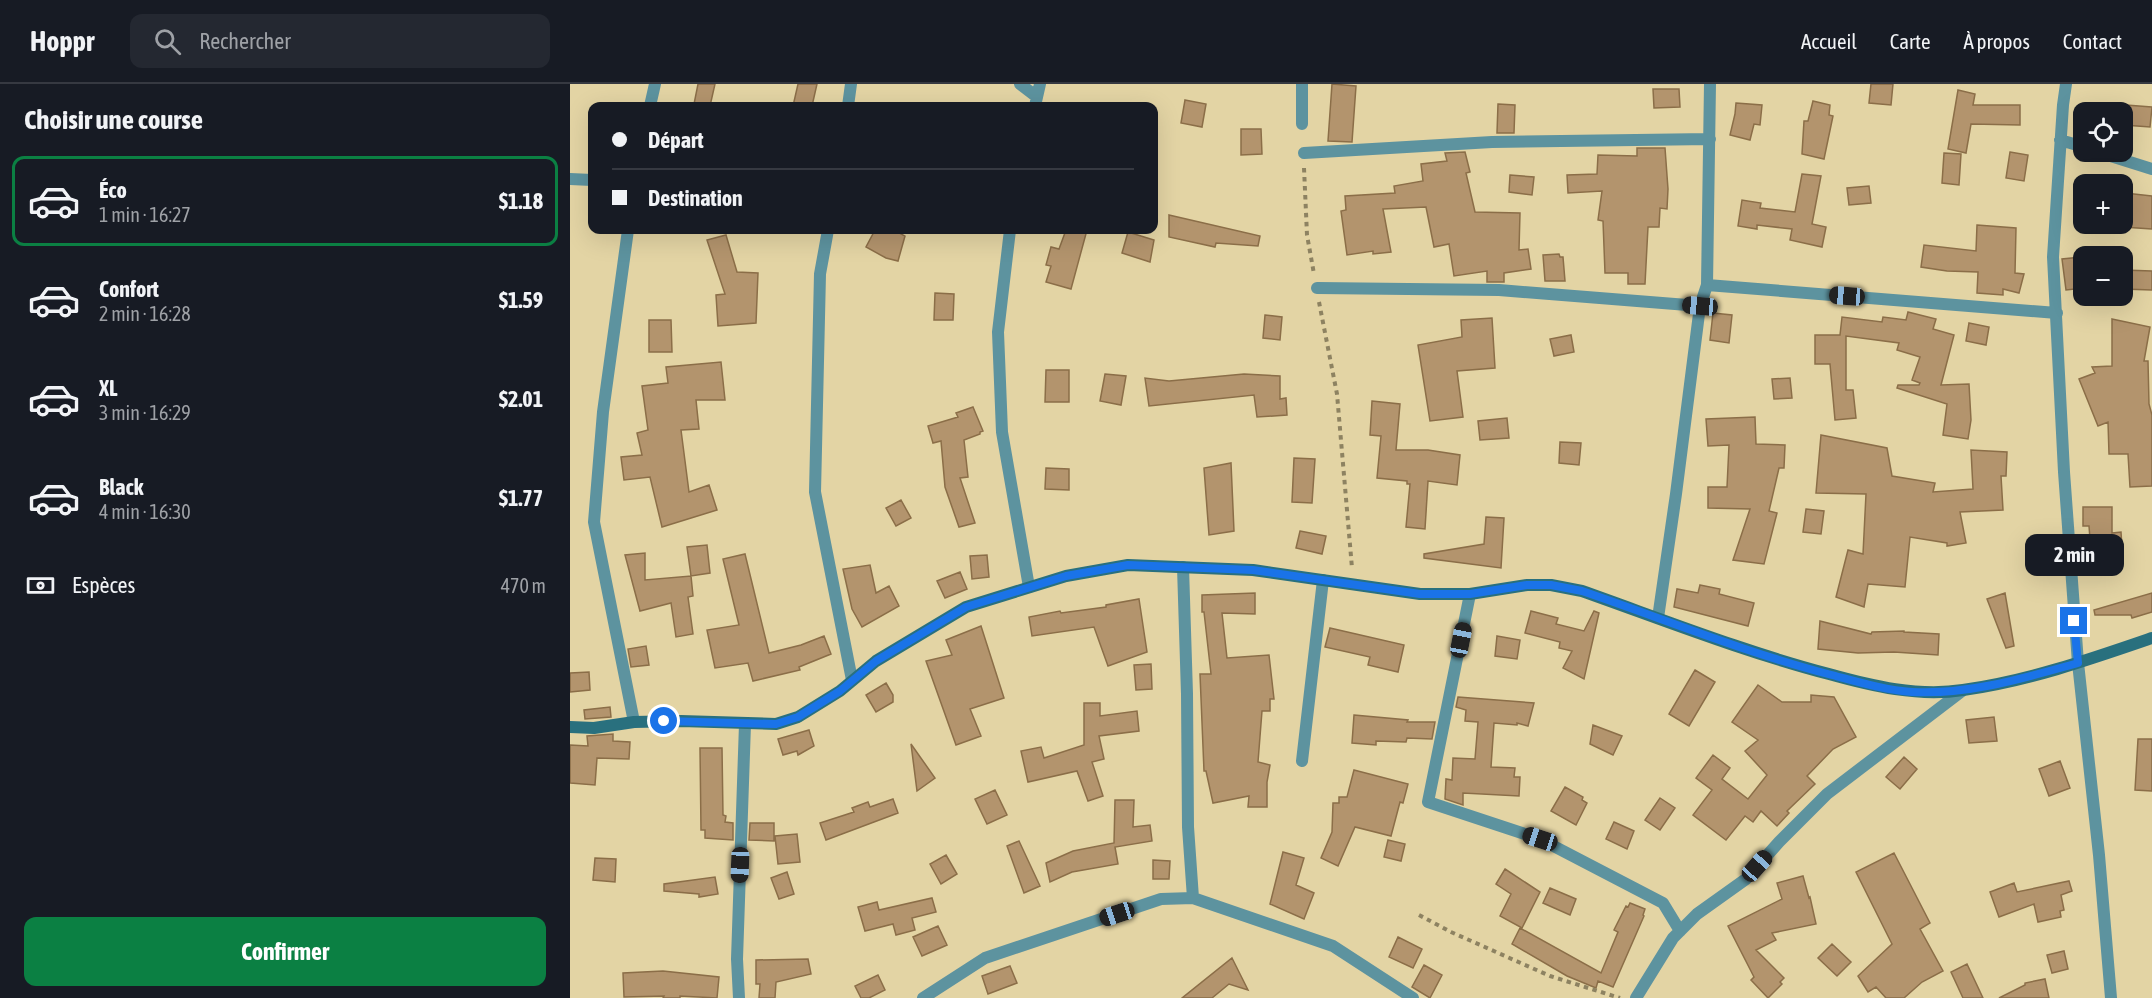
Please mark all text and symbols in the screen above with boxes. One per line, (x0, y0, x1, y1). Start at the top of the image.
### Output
search box (130, 14, 550, 68)
text: Hoppr (30, 25, 94, 57)
icon: search (151, 25, 184, 58)
text: Rechercher (199, 28, 291, 54)
text: Accueil (1801, 29, 1857, 53)
text: Carte (1890, 29, 1930, 53)
text: À propos (1963, 29, 2030, 53)
text: Contact (2063, 29, 2122, 53)
map controls (2073, 102, 2133, 306)
button: locate (2073, 102, 2133, 162)
text: Choisir une course (24, 104, 203, 135)
text: Départ (648, 127, 704, 153)
icon: car (27, 174, 81, 228)
button: + (2073, 174, 2133, 234)
text: Éco (99, 177, 127, 203)
text: Destination (648, 185, 743, 211)
text: $1.18 (499, 188, 543, 214)
text: 1 min · 16:27 (99, 203, 191, 226)
button: − (2073, 246, 2133, 306)
icon: car (27, 273, 81, 327)
text: Confort (99, 276, 159, 302)
car (1828, 286, 1866, 306)
text: $1.59 (499, 287, 543, 313)
car (1681, 295, 1719, 317)
text: 2 min · 16:28 (99, 302, 191, 325)
icon: car (27, 372, 81, 426)
text: XL (99, 375, 117, 401)
text: $2.01 (499, 386, 543, 412)
text: 3 min · 16:29 (99, 401, 191, 424)
icon: car (27, 471, 81, 525)
text: Black (99, 474, 143, 500)
text: $1.77 (499, 485, 543, 511)
text: 4 min · 16:30 (99, 500, 191, 523)
callout: 2 min (2024, 534, 2123, 576)
text: 2 min (2054, 543, 2095, 566)
icon: cash (24, 569, 57, 602)
text: Espèces (72, 572, 135, 598)
text: 470 m (501, 574, 546, 597)
route end (2060, 607, 2087, 634)
car (1449, 621, 1473, 659)
route start (650, 707, 677, 734)
car (1520, 825, 1560, 853)
car (730, 847, 750, 883)
car (1738, 847, 1776, 885)
car (1097, 900, 1137, 928)
button: Confirmer (24, 917, 546, 986)

